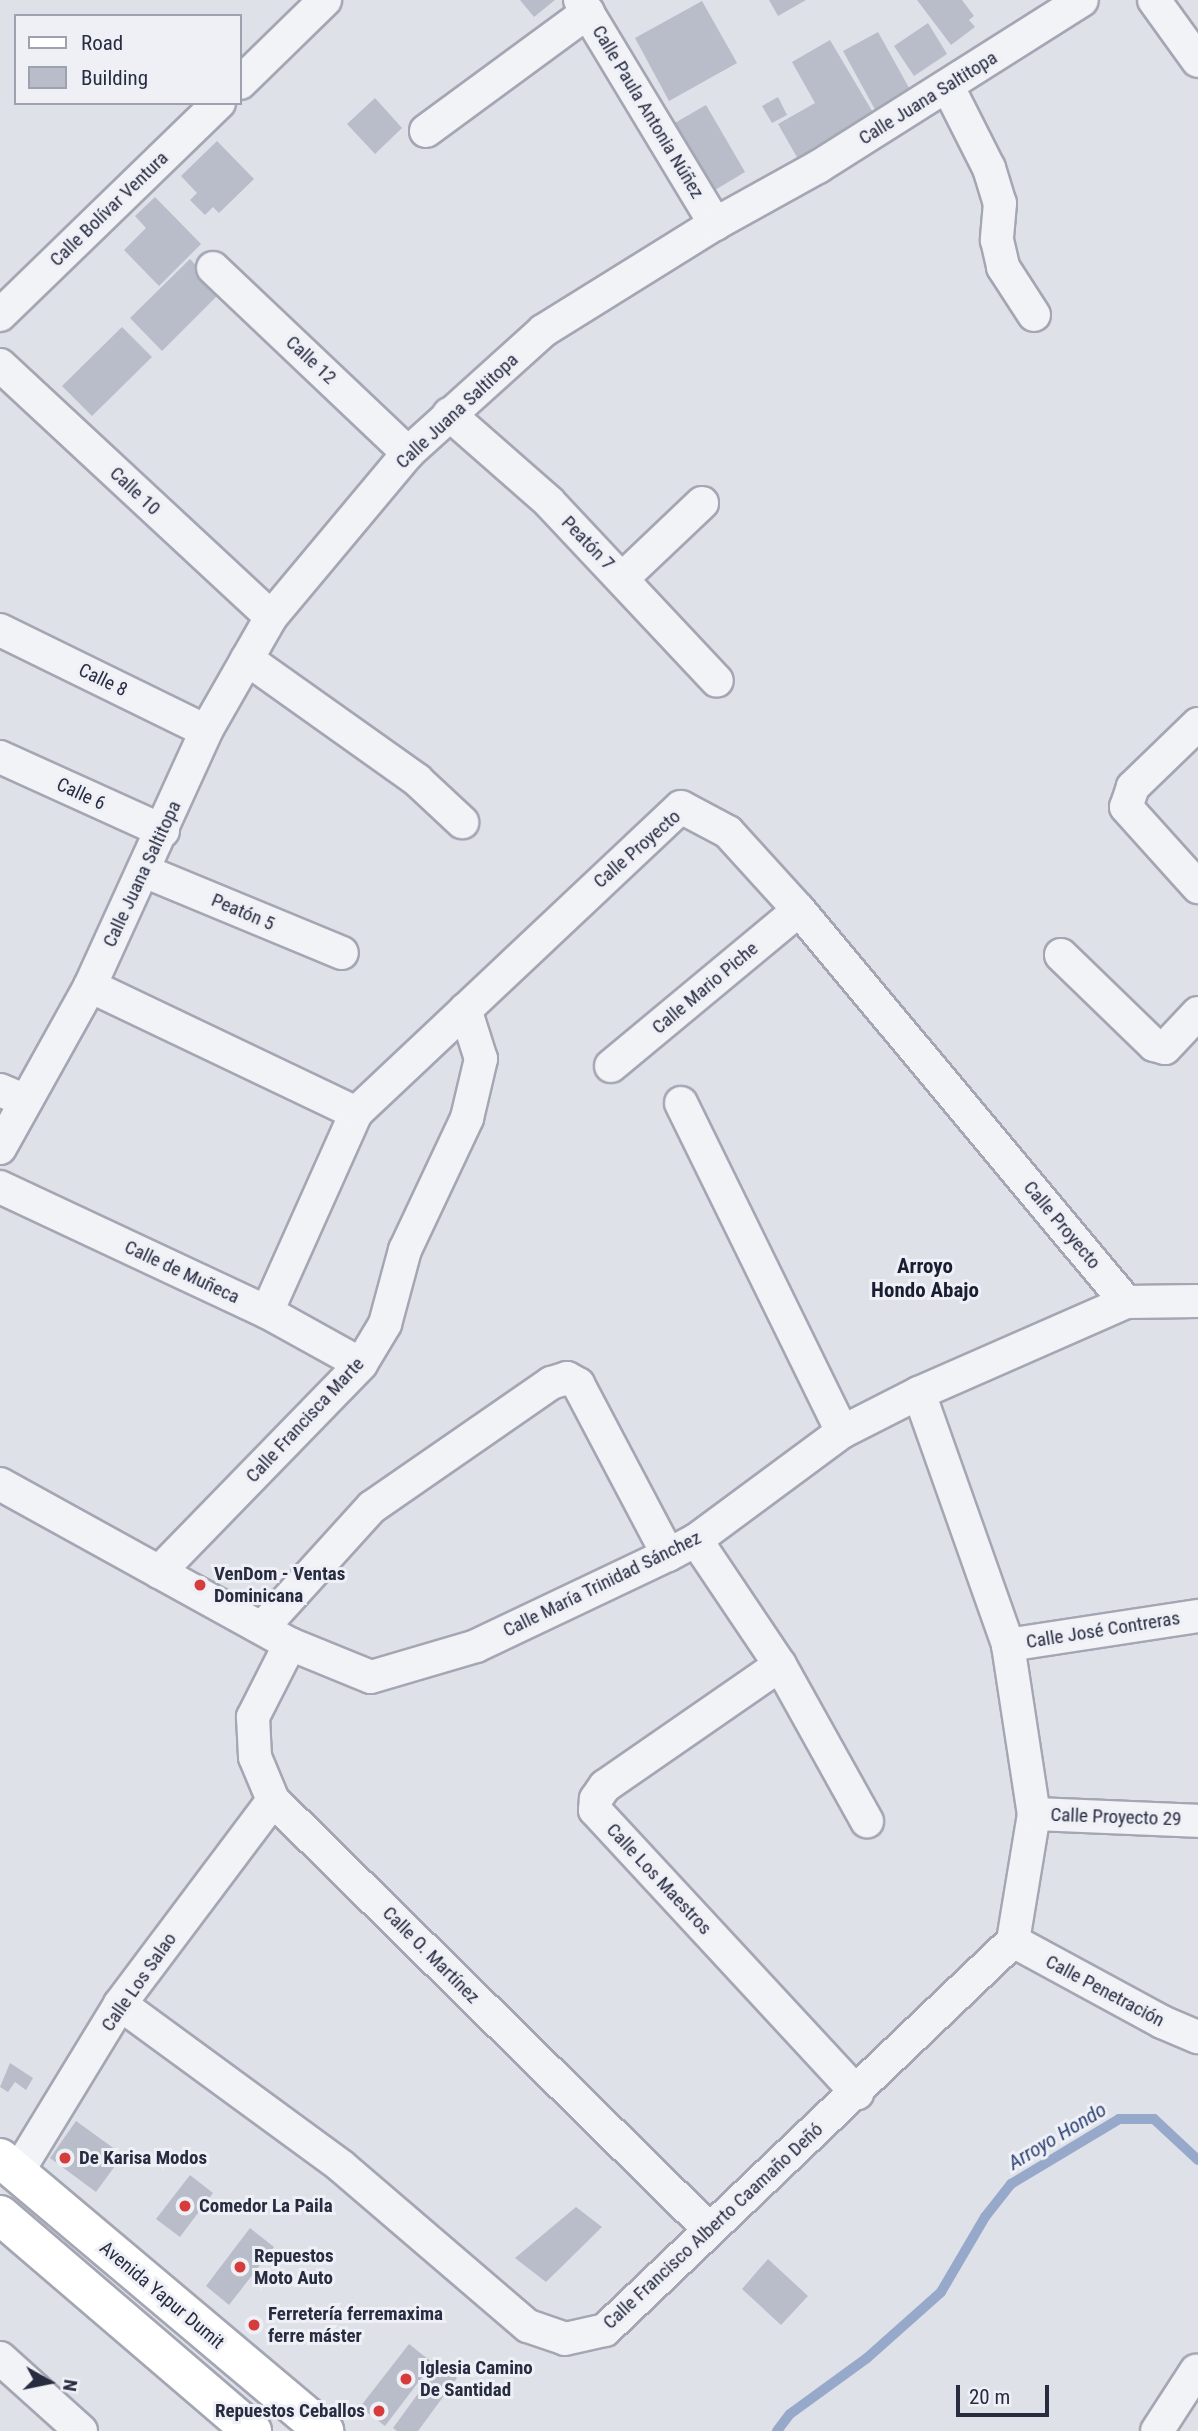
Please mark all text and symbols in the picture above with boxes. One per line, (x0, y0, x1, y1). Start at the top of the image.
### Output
legend (14, 14, 242, 105)
street label: Calle Paula Antonia Núñez (587, 21, 709, 203)
text: Road (81, 31, 123, 55)
street label: Calle Juana Saltitopa (855, 46, 1001, 150)
text: Building (81, 66, 148, 90)
street label: Calle Bolívar Ventura (45, 147, 173, 271)
street label: Calle 12 (281, 331, 341, 389)
street label: Calle Juana Saltitopa (391, 349, 523, 473)
street label: Calle 10 (105, 462, 165, 520)
street label: Peatón 7 (557, 511, 619, 575)
street label: Calle 8 (75, 659, 131, 701)
street label: Calle 6 (53, 773, 109, 815)
street label: Calle Juana Saltitopa (98, 797, 186, 951)
street label: Calle Proyecto (589, 805, 685, 893)
street label: Peatón 5 (208, 889, 278, 935)
street label: Calle Mario Piche (647, 937, 763, 1039)
street label: Calle Proyecto (1019, 1176, 1105, 1274)
street label: Calle de Muñeca (121, 1235, 243, 1309)
district label: Arroyo Hondo Abajo (871, 1253, 979, 1303)
street label: Calle Francisca Marte (241, 1353, 369, 1487)
street label: Calle María Trinidad Sánchez (499, 1526, 705, 1642)
place label: VenDom - Ventas Dominicana (214, 1563, 345, 1607)
marker: VenDom - Ventas Dominicana (192, 1577, 208, 1593)
street label: Calle José Contreras (1024, 1607, 1182, 1653)
street label: Calle Proyecto 29 (1050, 1803, 1182, 1831)
street label: Calle Los Maestros (602, 1819, 716, 1939)
street label: Calle O. Martínez (378, 1902, 484, 2008)
street label: Calle Los Salao (97, 1928, 181, 2036)
street label: Calle Penetración (1042, 1950, 1168, 2032)
water label: Arroyo Hondo (1003, 2097, 1111, 2175)
street label: Calle Francisco Alberto Caamaño Deñó (598, 2118, 828, 2334)
place label: De Karisa Modos (79, 2147, 207, 2169)
marker: De Karisa Modos (57, 2150, 73, 2166)
place label: Comedor La Paila (199, 2195, 333, 2217)
marker: Comedor La Paila (177, 2198, 193, 2214)
street label: Avenida Yapur Dumit (95, 2236, 229, 2354)
place label: Repuestos Moto Auto (254, 2245, 334, 2289)
marker: Repuestos Moto Auto (232, 2259, 248, 2275)
place label: Ferretería ferremaxima ferre máster (268, 2303, 443, 2347)
marker: Ferretería ferremaxima ferre máster (246, 2317, 262, 2333)
north arrow (14, 2347, 84, 2417)
place label: Iglesia Camino De Santidad (420, 2357, 533, 2401)
marker: Iglesia Camino De Santidad (398, 2371, 414, 2387)
scale bar (960, 2372, 1053, 2416)
text: N (58, 2378, 83, 2393)
text: 20 m (969, 2385, 1010, 2409)
place label: Repuestos Ceballos (215, 2400, 365, 2422)
marker: Repuestos Ceballos (371, 2403, 387, 2419)

